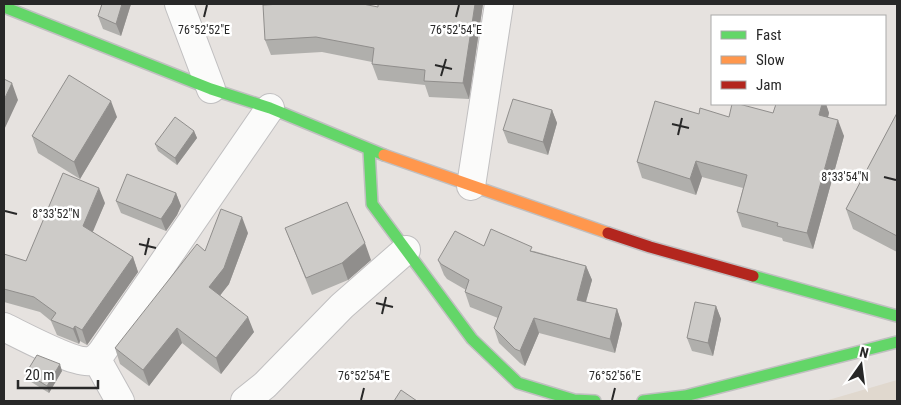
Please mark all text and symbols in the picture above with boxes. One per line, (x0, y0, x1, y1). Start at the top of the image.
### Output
legend (711, 15, 886, 105)
text: 76°52'52"E (178, 23, 230, 37)
text: 76°52'54"E (430, 23, 482, 37)
text: Fast (756, 26, 781, 44)
text: Slow (756, 51, 785, 69)
text: Jam (756, 76, 782, 94)
text: 8°33'54"N (821, 170, 869, 184)
text: 8°33'52"N (32, 207, 80, 221)
north arrow (836, 340, 886, 390)
text: N (858, 344, 870, 361)
scale bar (18, 358, 98, 390)
text: 20 m (25, 366, 55, 384)
text: 76°52'54"E (338, 369, 390, 383)
text: 76°52'56"E (589, 369, 641, 383)

